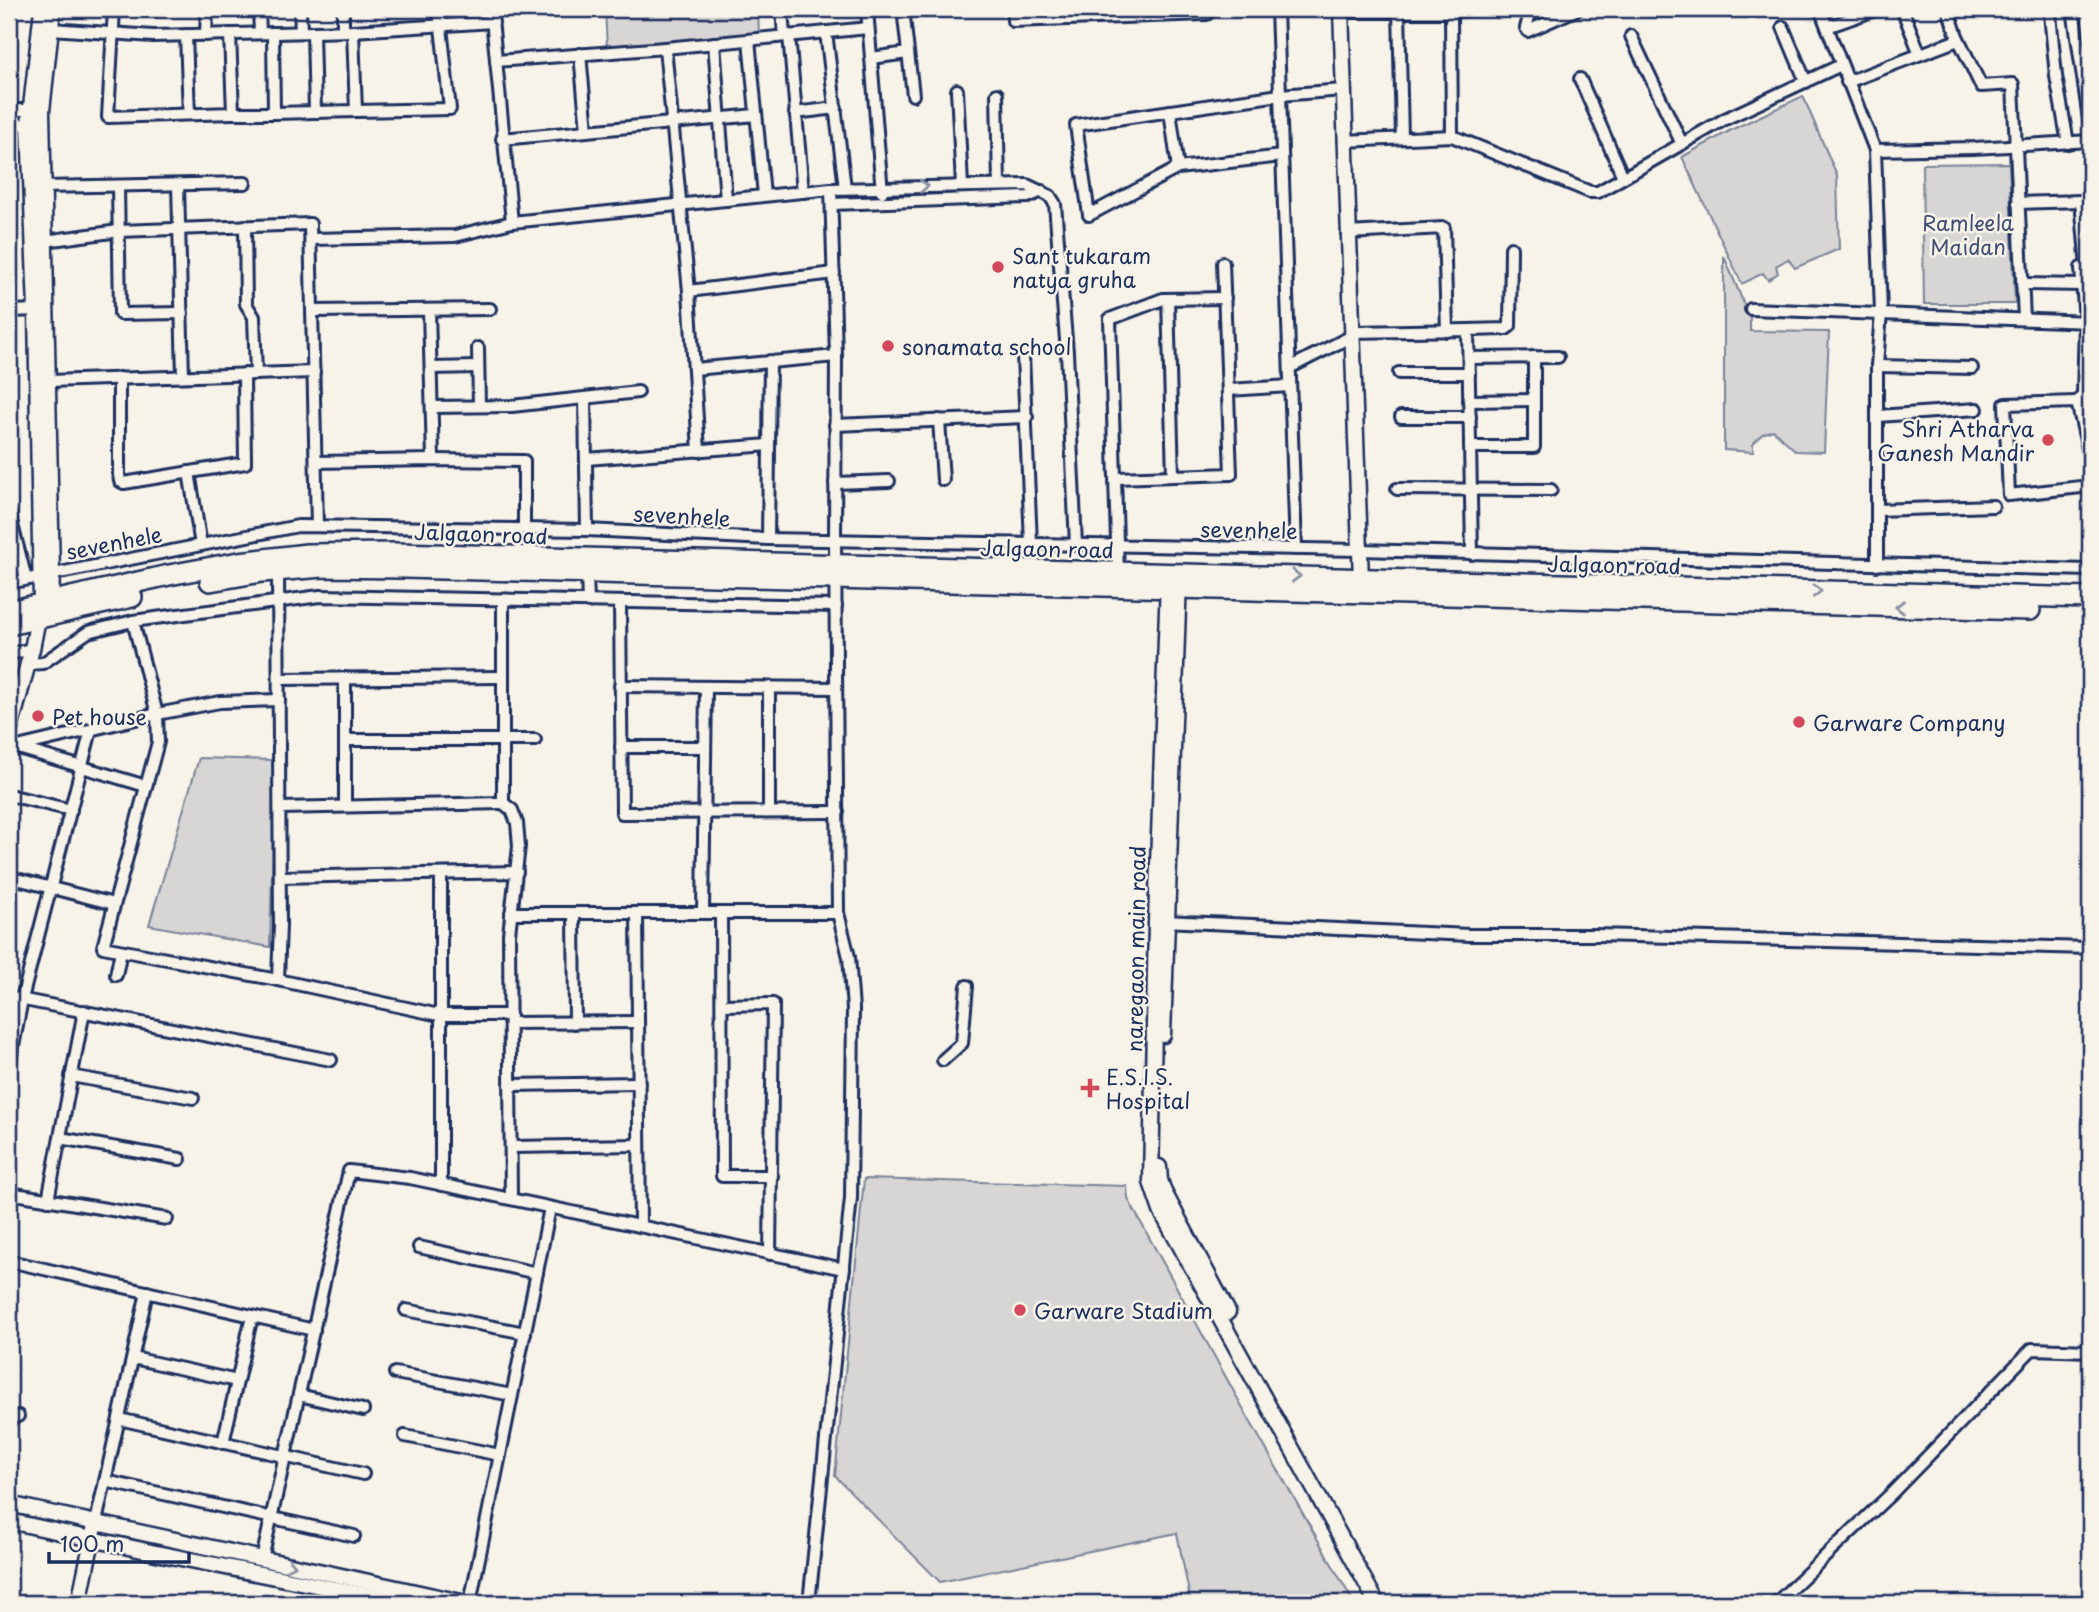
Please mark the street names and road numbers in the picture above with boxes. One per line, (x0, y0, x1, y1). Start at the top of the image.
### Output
street label: sevenhele (633, 496, 731, 534)
street label: sevenhele (1200, 512, 1298, 546)
street label: Jalgaon road (414, 515, 548, 551)
street label: sevenhele (63, 517, 165, 567)
street label: Jalgaon road (980, 531, 1114, 565)
street label: Jalgaon road (1547, 547, 1681, 581)
street label: naregaon main road (1117, 845, 1153, 1053)

